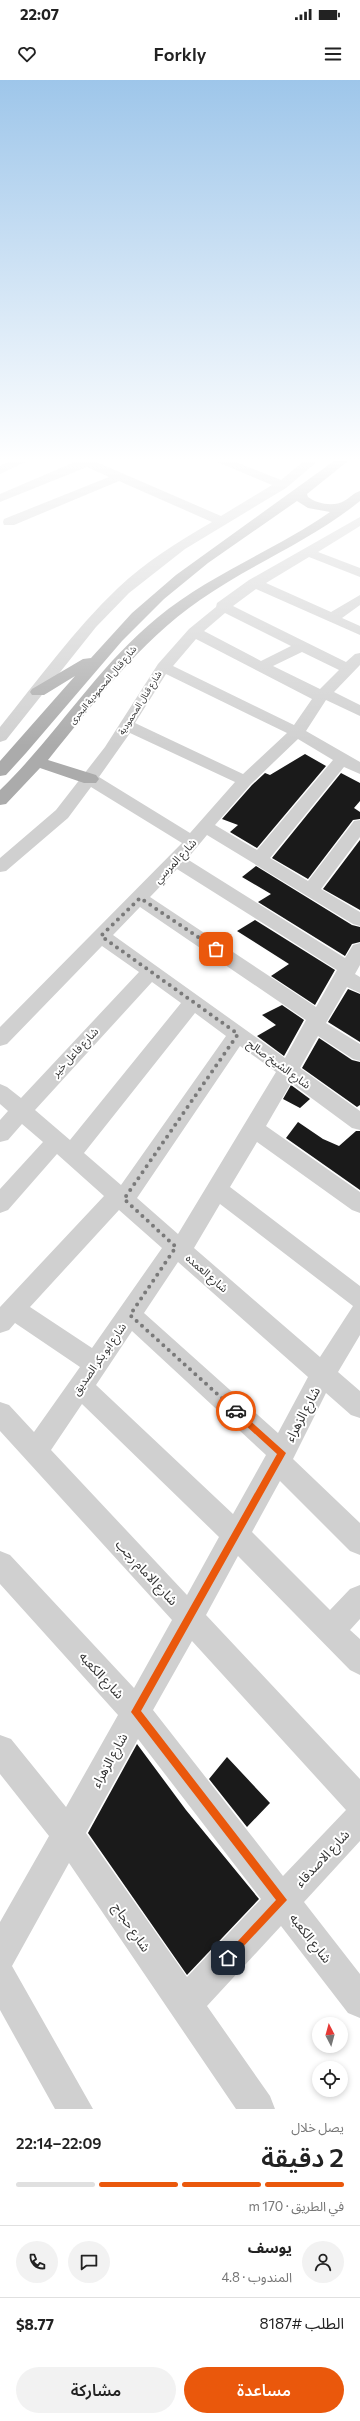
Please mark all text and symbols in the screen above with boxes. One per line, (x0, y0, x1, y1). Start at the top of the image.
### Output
text: 22:07 (20, 5, 59, 23)
icon: heart (16, 43, 38, 65)
text: Forkly (154, 43, 206, 65)
icon: menu (322, 43, 344, 65)
street label: شارع قنال المحمودية البحرى (67, 644, 139, 726)
street label: شارع قنال المحمودية (116, 669, 164, 737)
street label: شارع المرسي (151, 835, 201, 888)
pin (199, 932, 233, 966)
icon: bag (205, 938, 227, 960)
street label: شارع فاعل خير (48, 1024, 102, 1081)
street label: شارع الشيخ صالح (244, 1036, 314, 1093)
street label: شارع العمده (182, 1251, 231, 1296)
street label: شارع ابو بكر الصديق (69, 1320, 130, 1399)
street label: شارع الزهراء (281, 1384, 326, 1446)
courier (216, 1391, 256, 1431)
icon: car (225, 1400, 247, 1422)
street label: شارع الامام رجب (110, 1536, 181, 1610)
street label: شارع الكعبه (74, 1648, 128, 1704)
street label: شارع الزهراء (88, 1730, 133, 1791)
street label: شارع الاصدقاء (292, 1826, 355, 1892)
street label: شارع حجاج (107, 1899, 154, 1956)
street label: شارع الكعبه (284, 1910, 335, 1968)
pin (211, 1941, 245, 1975)
icon: home (217, 1947, 239, 1969)
north arrow (312, 2017, 348, 2053)
map controls (312, 2017, 348, 2097)
button: locate (312, 2061, 348, 2097)
text: يصل خلال (291, 2119, 344, 2135)
text: 22:09–22:14 (16, 2134, 102, 2152)
text: 2 دقيقة (261, 2141, 344, 2172)
text: في الطريق · 170 m (249, 2198, 344, 2214)
text: يوسف (248, 2238, 292, 2256)
button: phone (16, 2241, 58, 2283)
button: chat (68, 2241, 110, 2283)
button: person (302, 2241, 344, 2283)
text: المندوب · 4.8 (221, 2269, 292, 2285)
text: الطلب #8187 (259, 2314, 344, 2332)
text: $8.77 (16, 2315, 54, 2333)
button: مشاركة (16, 2367, 176, 2413)
button: مساعدة (184, 2367, 344, 2413)

